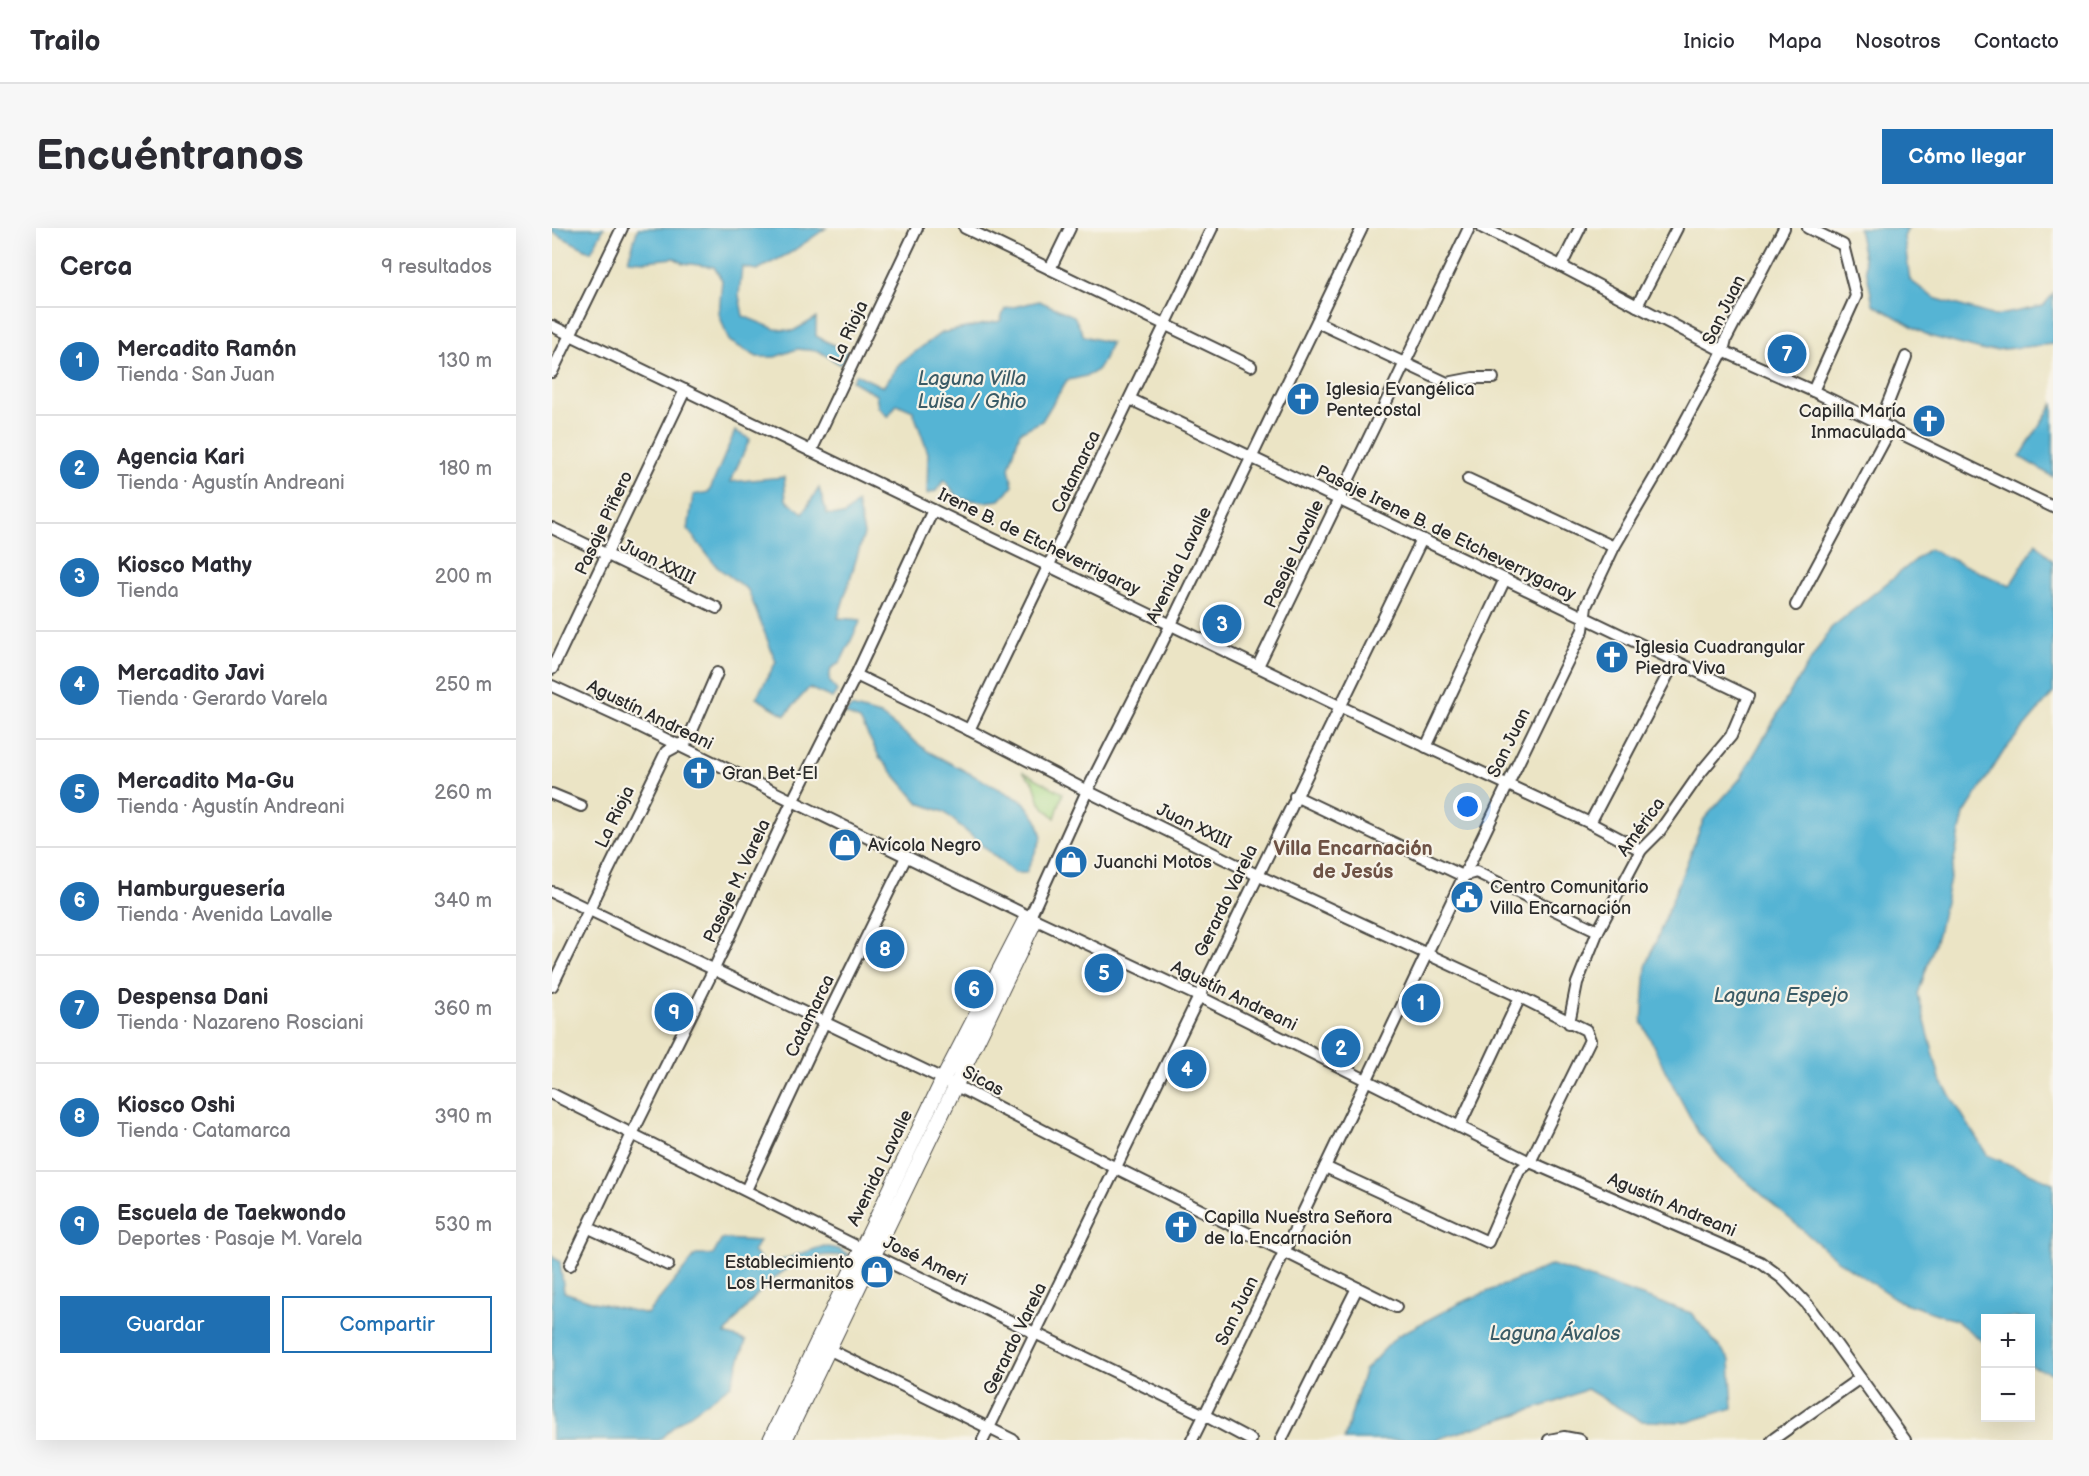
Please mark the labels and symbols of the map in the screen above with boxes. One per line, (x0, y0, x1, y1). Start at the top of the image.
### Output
street label: San Juan (1698, 272, 1750, 348)
street label: La Rioja (825, 298, 873, 366)
pin: 7 (1768, 332, 1806, 376)
water label: Laguna Villa Luisa / Ghio (918, 367, 1026, 414)
place label: Iglesia Evangélica Pentecostal (1326, 379, 1475, 421)
church icon: Iglesia Evangélica Pentecostal (1285, 381, 1321, 417)
place label: Capilla María Inmaculada (1799, 401, 1906, 443)
church icon: Capilla María Inmaculada (1911, 403, 1947, 439)
street label: Catamarca (1047, 427, 1105, 517)
street label: Pasaje Irene B. de Etcheverrygaray (1313, 461, 1580, 606)
street label: Pasaje Piñero (571, 468, 637, 578)
street label: Irene B. de Etcheverrigaray (934, 484, 1144, 601)
street label: Pasaje Lavalle (1260, 496, 1328, 611)
street label: Avenida Lavalle (1142, 503, 1216, 626)
street label: Juan XXIII (617, 535, 699, 589)
pin: 3 (1202, 602, 1242, 646)
place label: Iglesia Cuadrangular Piedra Viva (1635, 637, 1805, 679)
church icon: Iglesia Cuadrangular Piedra Viva (1594, 639, 1630, 675)
street label: Agustín Andreani (584, 675, 716, 755)
street label: San Juan (1483, 705, 1535, 781)
church icon: Gran Bet-El (681, 755, 717, 791)
place label: Gran Bet-El (722, 763, 818, 784)
street label: La Rioja (591, 783, 639, 851)
your location (1453, 792, 1482, 821)
street label: América (1613, 794, 1669, 860)
street label: Juan XXIII (1153, 799, 1235, 853)
street label: Pasaje M. Varela (699, 816, 775, 946)
shop icon: Avícola Negro (827, 827, 863, 863)
place label: Avícola Negro (868, 835, 981, 856)
district label: Villa Encarnación de Jesús (1273, 837, 1433, 884)
street label: Gerardo Varela (1190, 841, 1262, 961)
shop icon: Juanchi Motos (1053, 844, 1089, 880)
place label: Juanchi Motos (1094, 852, 1212, 873)
place label: Centro Comunitario Villa Encarnación (1490, 877, 1649, 919)
public building icon: Centro Comunitario Villa Encarnación (1449, 879, 1485, 915)
pin: 8 (866, 926, 904, 972)
pin: 5 (1084, 950, 1124, 996)
street label: Agustín Andreani (1168, 956, 1300, 1036)
pin: 6 (954, 966, 994, 1011)
street label: Catamarca (781, 971, 839, 1061)
pin: 1 (1402, 980, 1440, 1026)
water label: Laguna Espejo (1714, 984, 1848, 1008)
pin: 9 (654, 990, 694, 1034)
pin: 2 (1322, 1026, 1360, 1070)
pin: 4 (1168, 1046, 1206, 1092)
street label: Sicas (959, 1061, 1007, 1101)
street label: Avenida Lavalle (843, 1106, 917, 1229)
street label: Agustín Andreani (1605, 1168, 1739, 1242)
place label: Capilla Nuestra Señora de la Encarnación (1204, 1207, 1392, 1249)
church icon: Capilla Nuestra Señora de la Encarnación (1163, 1209, 1199, 1245)
street label: José Ameri (879, 1232, 971, 1290)
place label: Establecimiento Los Hermanitos (724, 1252, 854, 1294)
shop icon: Establecimiento Los Hermanitos (859, 1254, 895, 1290)
street label: San Juan (1211, 1273, 1263, 1349)
street label: Gerardo Varela (979, 1279, 1051, 1399)
water label: Laguna Ávalos (1490, 1321, 1620, 1346)

